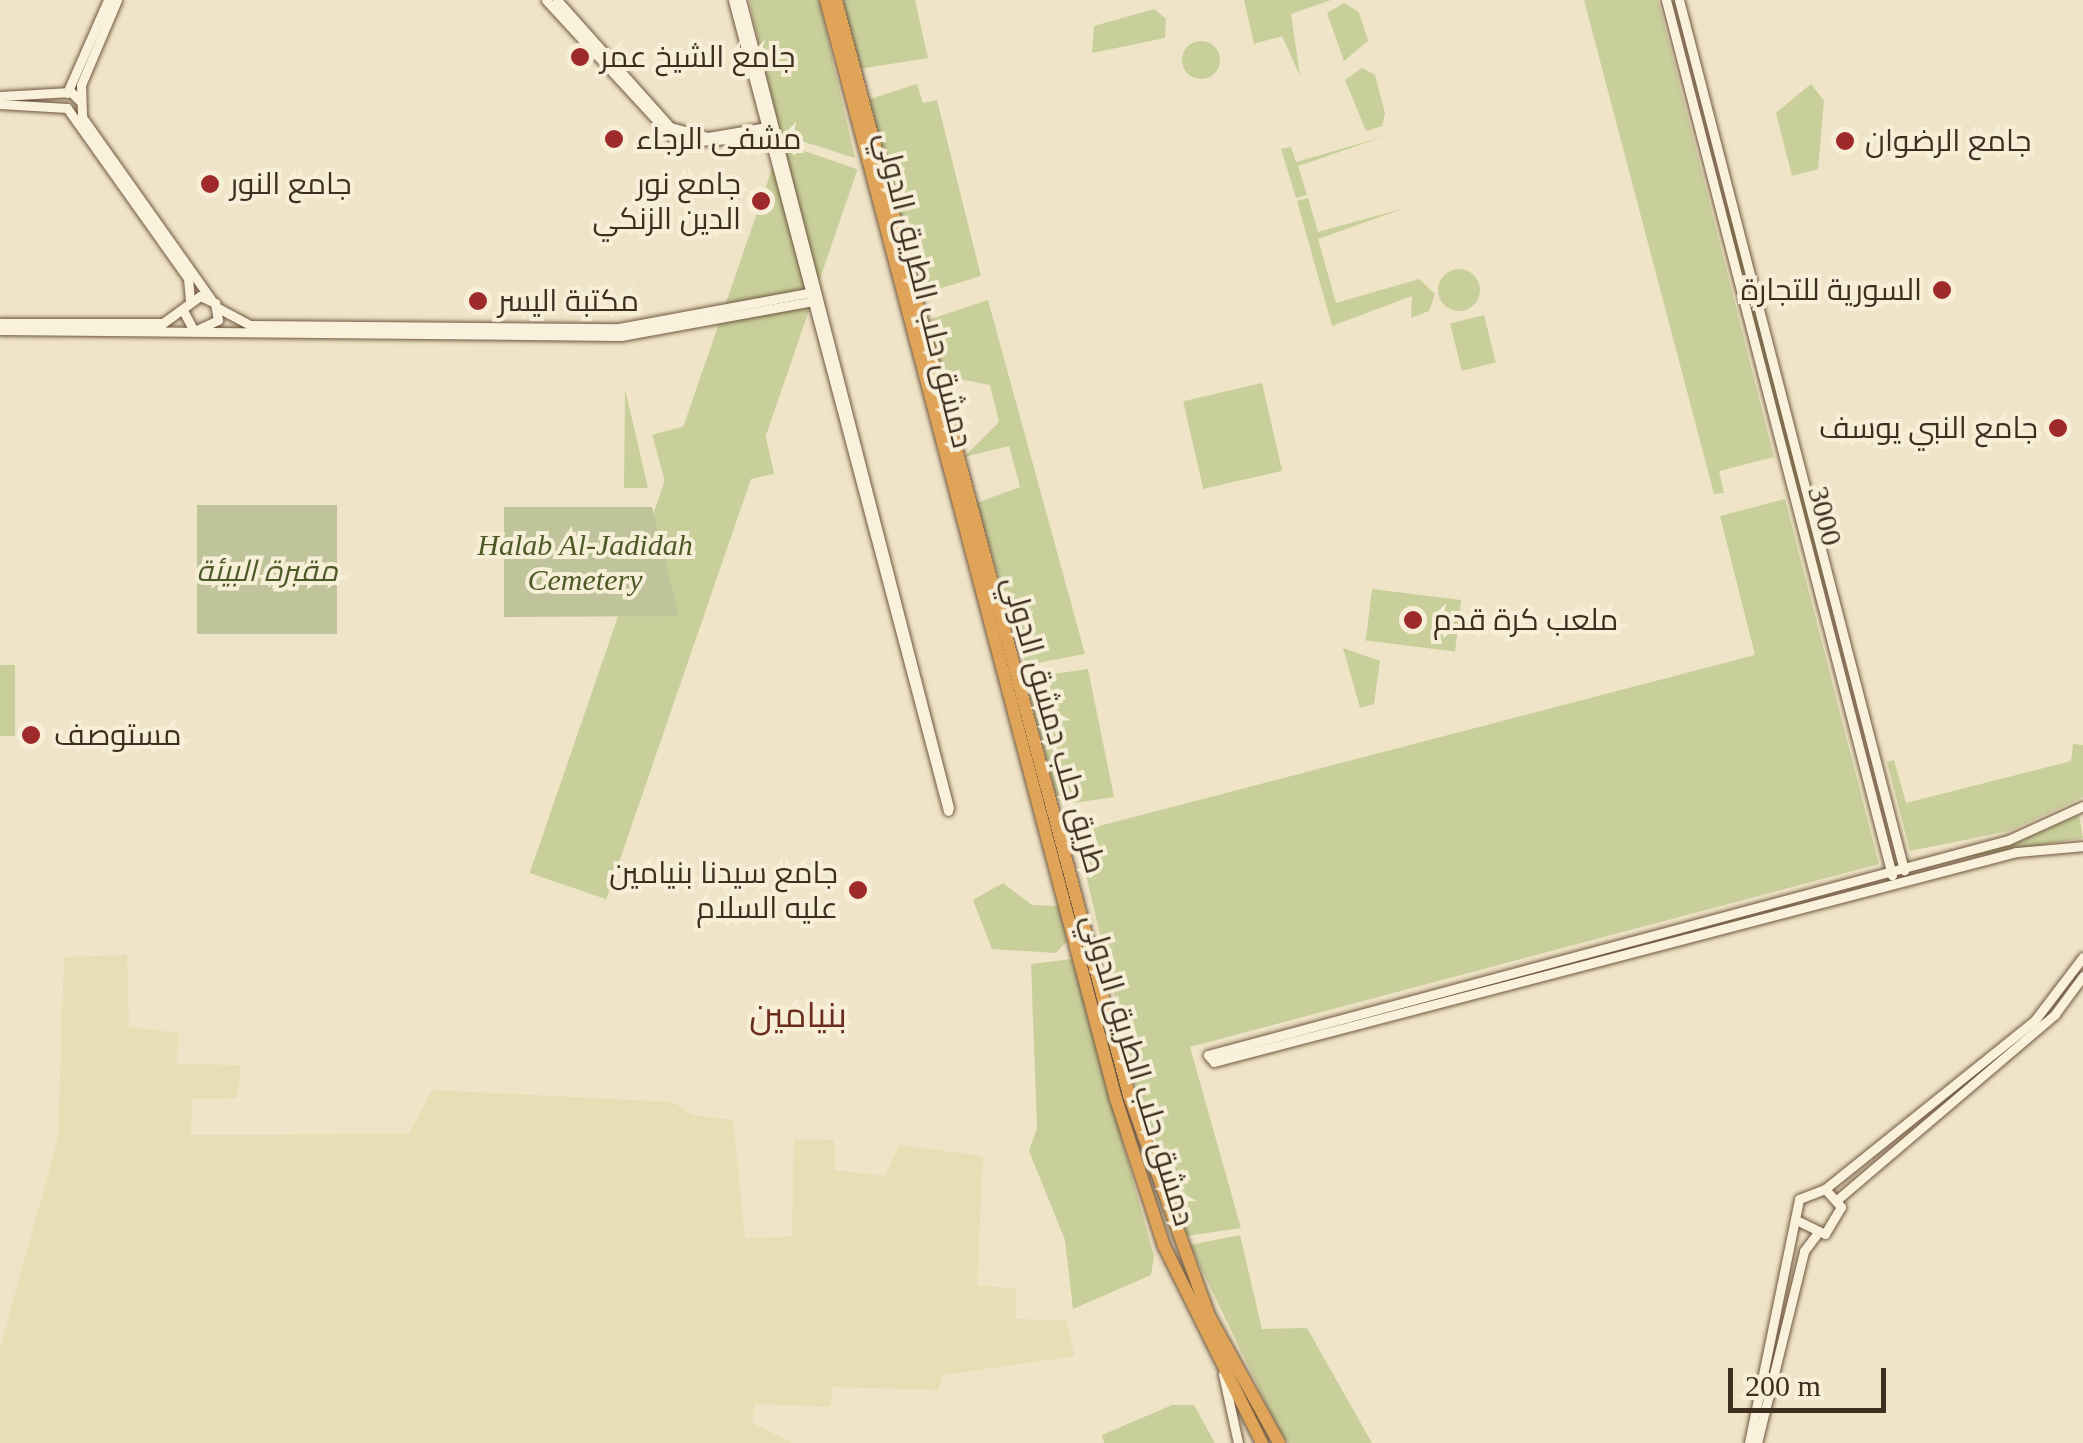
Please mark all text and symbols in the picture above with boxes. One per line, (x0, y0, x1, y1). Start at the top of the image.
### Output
place label: جامع الشيخ عمر (600, 39, 795, 75)
marker: جامع الشيخ عمر (569, 46, 591, 68)
place label: مشفى الرجاء (636, 121, 801, 157)
place label: جامع الرضوان (1865, 123, 2031, 159)
marker: مشفى الرجاء (601, 126, 627, 152)
street label: دمشق حلب الطريق الدولي (867, 129, 981, 451)
marker: جامع الرضوان (1834, 130, 1856, 152)
place label: جامع النور (230, 166, 352, 202)
place label: جامع نور الدين الزنكي (593, 166, 741, 236)
marker: جامع النور (199, 173, 221, 195)
marker: جامع نور الدين الزنكي (750, 190, 772, 212)
place label: السورية للتجارة (1741, 272, 1922, 308)
marker: السورية للتجارة (1931, 279, 1953, 301)
place label: مكتبة اليسر (498, 283, 639, 319)
marker: مكتبة اليسر (467, 290, 489, 312)
place label: جامع النبي يوسف (1819, 410, 2038, 446)
marker: جامع النبي يوسف (2047, 417, 2069, 439)
street label: 3000 (1800, 482, 1850, 550)
park label: Halab Al-Jadidah Cemetery (477, 527, 693, 598)
park label: مقبرة البيئة (196, 553, 338, 589)
street label: طريق حلب دمشق الدولي (994, 572, 1114, 878)
place label: ملعب كرة قدم (1433, 602, 1618, 638)
marker: ملعب كرة قدم (1402, 609, 1424, 631)
place label: مستوصف (54, 717, 181, 753)
marker: مستوصف (18, 722, 44, 748)
place label: جامع سيدنا بنيامين عليه السلام (609, 855, 838, 926)
marker: جامع سيدنا بنيامين عليه السلام (847, 879, 869, 901)
street label: دمشق حلب الطريق الدولي (1073, 910, 1203, 1230)
district label: بنيامين (749, 995, 847, 1037)
scale bar (1733, 1348, 1890, 1410)
text: 200 m (1745, 1369, 1821, 1402)

